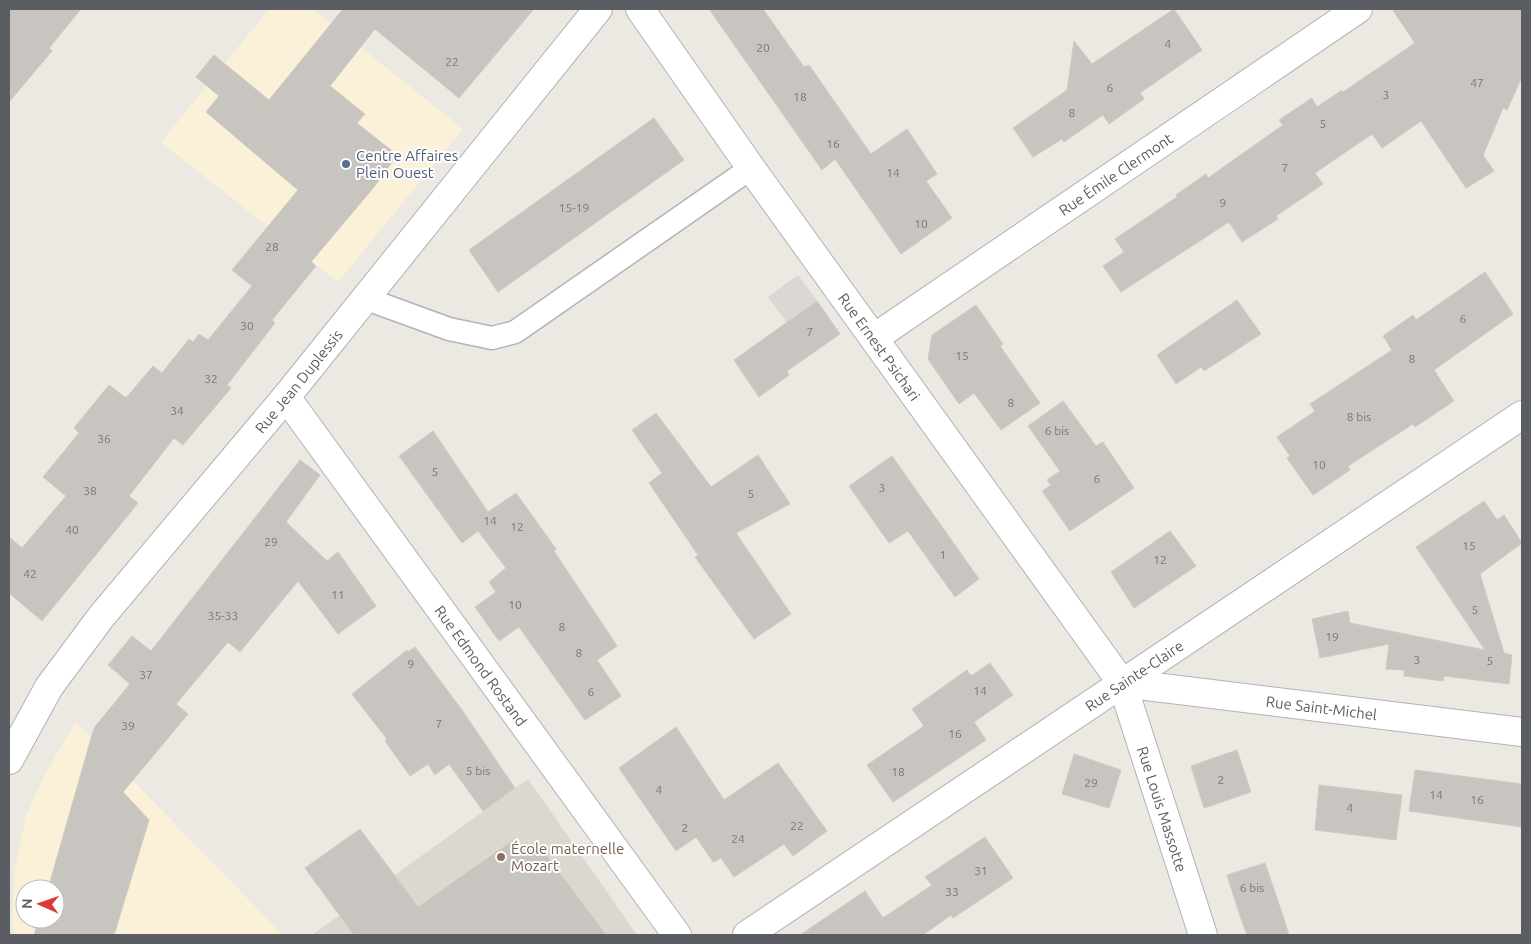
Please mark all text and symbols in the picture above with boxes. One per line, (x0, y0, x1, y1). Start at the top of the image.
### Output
house number: 4 (1165, 37, 1172, 50)
house number: 20 (756, 41, 770, 54)
house number: 22 (445, 55, 459, 68)
house number: 47 (1470, 76, 1484, 89)
house number: 6 (1107, 81, 1114, 94)
house number: 3 (1383, 88, 1389, 101)
house number: 18 (793, 90, 807, 103)
house number: 8 (1069, 106, 1076, 119)
house number: 5 (1320, 117, 1326, 130)
street label: Rue Émile Clermont (1055, 129, 1176, 218)
house number: 16 (826, 137, 840, 150)
place label: Centre Affaires Plein Ouest (356, 147, 458, 181)
marker: Centre Affaires Plein Ouest (340, 158, 352, 170)
house number: 7 (1282, 161, 1288, 174)
house number: 14 (886, 166, 900, 179)
house number: 9 (1220, 196, 1226, 209)
house number: 15-19 (559, 201, 589, 214)
house number: 10 (914, 217, 928, 230)
house number: 28 (265, 240, 279, 253)
street label: Rue Ernest Psichari (835, 290, 924, 404)
house number: 6 (1460, 312, 1467, 325)
house number: 30 (240, 319, 254, 332)
house number: 7 (807, 325, 813, 338)
street label: Rue Jean Duplessis (251, 326, 345, 436)
house number: 15 (955, 349, 969, 362)
house number: 8 (1409, 352, 1416, 365)
house number: 32 (204, 372, 218, 385)
house number: 8 (1008, 396, 1015, 409)
house number: 34 (170, 404, 184, 417)
house number: 8 bis (1347, 410, 1371, 423)
house number: 6 bis (1045, 424, 1069, 437)
house number: 36 (97, 432, 111, 445)
house number: 10 (1312, 458, 1326, 471)
house number: 5 (432, 465, 438, 478)
house number: 6 (1094, 472, 1101, 485)
house number: 3 (879, 481, 885, 494)
house number: 38 (83, 484, 97, 497)
house number: 5 (748, 487, 754, 500)
house number: 14 (483, 514, 497, 527)
house number: 12 (510, 520, 524, 533)
house number: 40 (65, 523, 79, 536)
house number: 29 (264, 535, 278, 548)
house number: 15 (1462, 539, 1476, 552)
house number: 1 (940, 548, 946, 561)
house number: 12 (1153, 553, 1167, 566)
house number: 42 (23, 567, 37, 580)
house number: 11 (331, 588, 345, 601)
house number: 10 (508, 598, 522, 611)
street label: Rue Edmond Rostand (432, 602, 531, 729)
house number: 5 (1472, 603, 1478, 616)
house number: 35-33 (208, 609, 238, 622)
house number: 8 (559, 620, 566, 633)
house number: 19 (1325, 630, 1339, 643)
street label: Rue Sainte-Claire (1082, 636, 1186, 714)
house number: 8 (576, 646, 583, 659)
house number: 3 (1414, 653, 1420, 666)
house number: 5 (1487, 654, 1493, 667)
house number: 9 (408, 657, 414, 670)
house number: 37 (139, 668, 153, 681)
house number: 14 (973, 684, 987, 697)
house number: 6 (588, 685, 595, 698)
street label: Rue Saint-Michel (1265, 692, 1378, 723)
house number: 7 (436, 717, 442, 730)
house number: 39 (121, 719, 135, 732)
house number: 16 (948, 727, 962, 740)
street label: Rue Louis Massotte (1134, 744, 1191, 874)
house number: 5 bis (466, 764, 490, 777)
house number: 18 (891, 765, 905, 778)
house number: 2 (1218, 773, 1224, 786)
house number: 29 (1084, 776, 1098, 789)
house number: 4 (656, 783, 663, 796)
house number: 14 (1429, 788, 1443, 801)
house number: 16 (1470, 793, 1484, 806)
house number: 4 (1347, 801, 1354, 814)
house number: 22 (790, 819, 804, 832)
house number: 2 (682, 821, 688, 834)
house number: 24 (731, 832, 745, 845)
place label: École maternelle Mozart (511, 840, 624, 874)
marker: École maternelle Mozart (495, 851, 507, 863)
house number: 31 (974, 864, 988, 877)
north arrow (15, 879, 65, 929)
house number: 6 bis (1240, 881, 1264, 894)
house number: 33 (945, 885, 959, 898)
text: N (19, 898, 35, 909)

